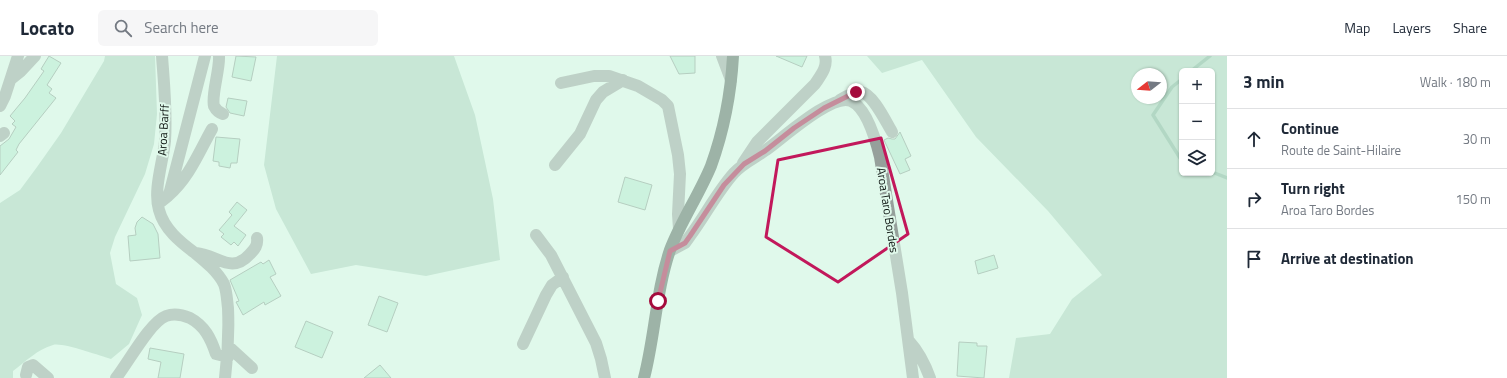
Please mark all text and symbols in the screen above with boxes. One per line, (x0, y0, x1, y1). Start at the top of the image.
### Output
search box (98, 10, 378, 46)
text: Locato (20, 13, 74, 42)
text: Search here (144, 16, 219, 39)
icon: search (112, 17, 134, 39)
text: Map (1344, 17, 1370, 38)
text: Layers (1392, 17, 1431, 38)
text: Share (1453, 17, 1487, 38)
north arrow (1131, 68, 1167, 104)
map controls (1179, 68, 1215, 176)
button: + (1179, 68, 1215, 104)
text: 3 min (1243, 69, 1284, 95)
text: Walk · 180 m (1420, 72, 1491, 92)
route end (847, 83, 865, 101)
street label: Aroa Barff (152, 104, 174, 156)
button: − (1179, 104, 1215, 140)
text: Continue (1281, 117, 1339, 140)
icon: ahead (1243, 128, 1265, 150)
text: 30 m (1463, 129, 1491, 149)
button: layers (1179, 140, 1215, 176)
text: Route de Saint-Hilaire (1281, 140, 1401, 160)
street label: Aroa Taro Bordes (872, 166, 904, 254)
text: Turn right (1281, 177, 1345, 200)
icon: right (1243, 188, 1265, 210)
text: 150 m (1455, 189, 1491, 209)
text: Aroa Taro Bordes (1281, 200, 1374, 220)
text: Arrive at destination (1281, 247, 1414, 270)
icon: arrive (1243, 248, 1265, 270)
route start (649, 292, 667, 310)

